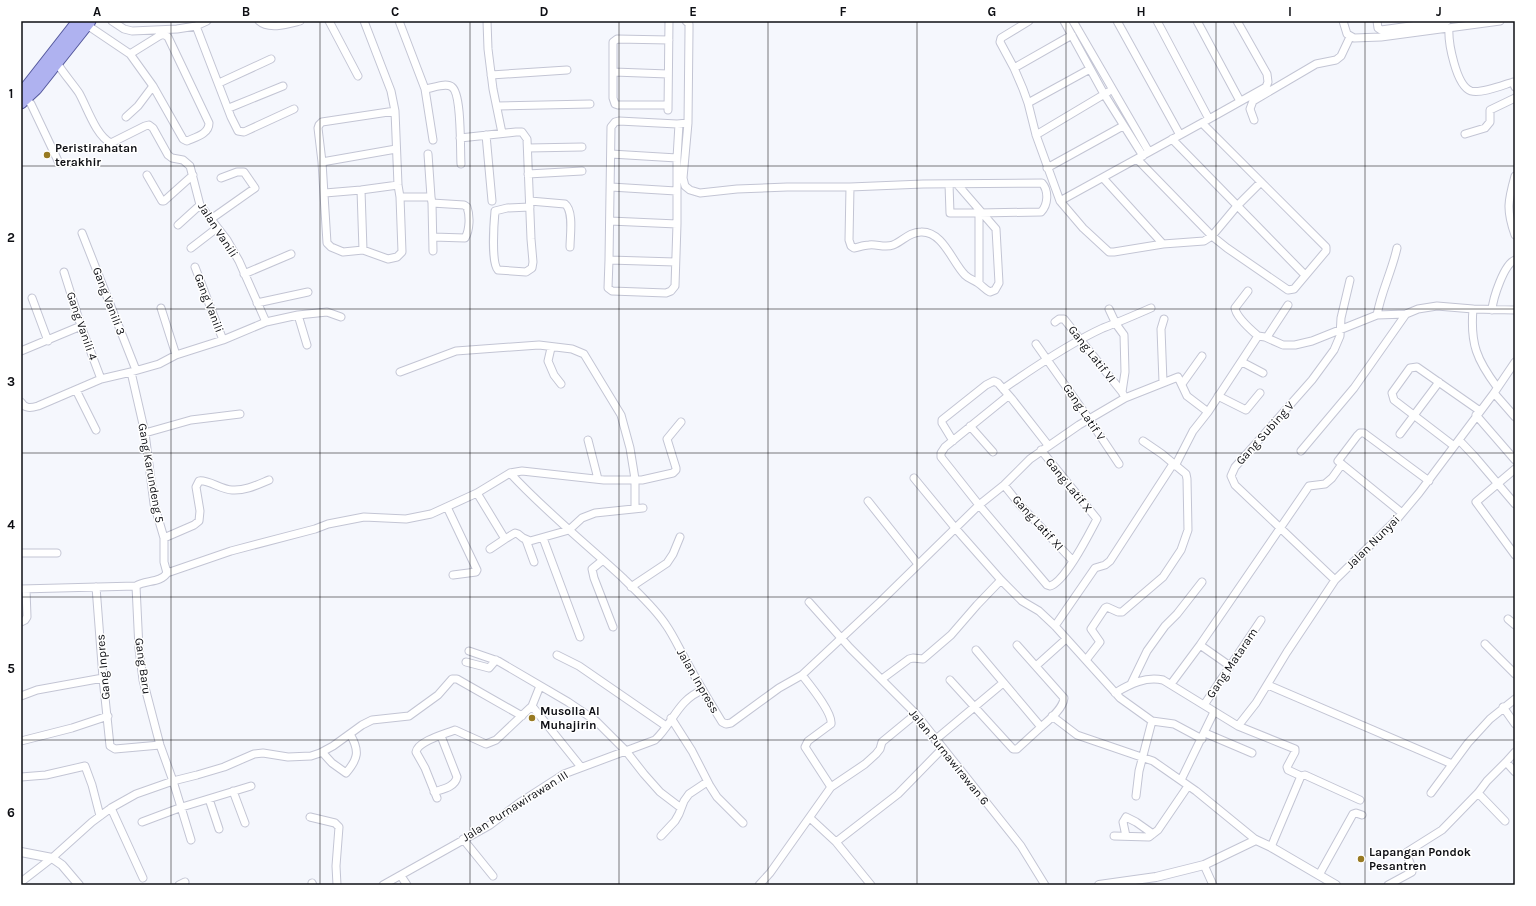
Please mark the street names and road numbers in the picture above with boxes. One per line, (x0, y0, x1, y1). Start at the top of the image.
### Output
street label: Jalan Vanili (195, 200, 241, 260)
street label: Gang Vanili 3 (90, 265, 128, 337)
street label: Gang Vanili (191, 272, 227, 334)
street label: Gang Vanili 4 (64, 290, 100, 362)
street label: Gang Latif VI (1065, 323, 1119, 385)
street label: Gang Latif V (1060, 381, 1108, 443)
street label: Gang Subing V (1233, 398, 1297, 467)
street label: Gang Karundeng 5 (135, 422, 167, 524)
street label: Gang Latif X (1043, 455, 1095, 515)
street label: Gang Latif XI (1010, 492, 1066, 554)
street label: Jalan Nunyai (1343, 512, 1403, 572)
street label: Gang Mataram (1203, 625, 1261, 701)
street label: Gang Inpres (93, 634, 113, 700)
street label: Gang Baru (132, 637, 154, 695)
street label: Jalan Inpress (674, 646, 722, 716)
street label: Jalan Purnawirawan 6 (906, 706, 992, 808)
street label: Jalan Purnawirawan III (459, 768, 571, 844)

